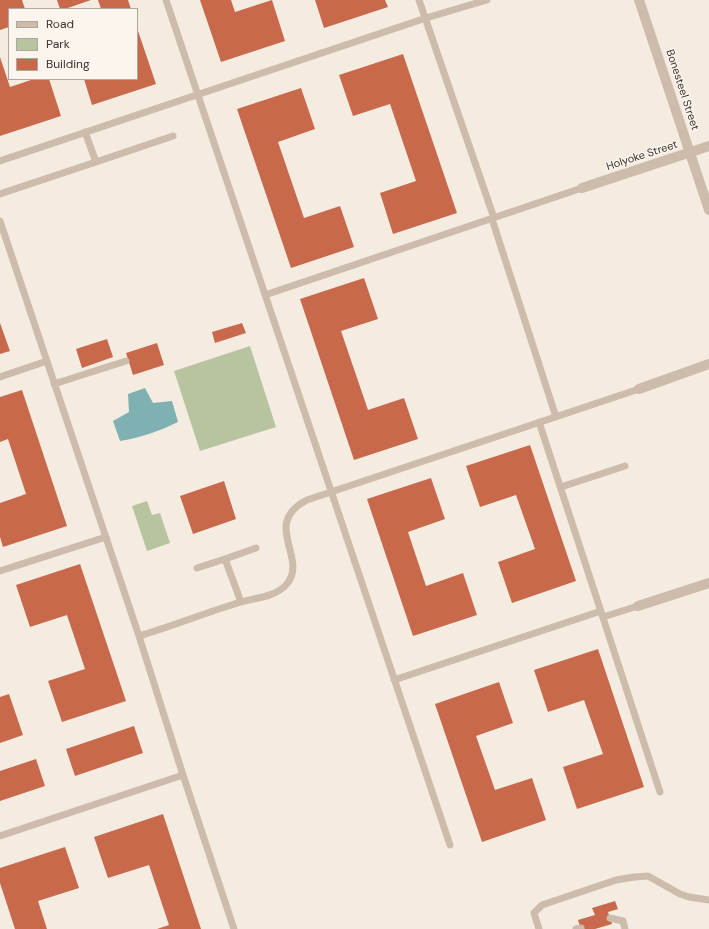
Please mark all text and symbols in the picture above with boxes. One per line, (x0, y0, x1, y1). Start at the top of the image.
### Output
legend (8, 8, 138, 80)
text: Road (46, 16, 74, 32)
text: Park (46, 36, 70, 52)
street label: Bonesteel Street (663, 48, 701, 132)
text: Building (46, 56, 90, 72)
street label: Holyoke Street (605, 138, 679, 174)

